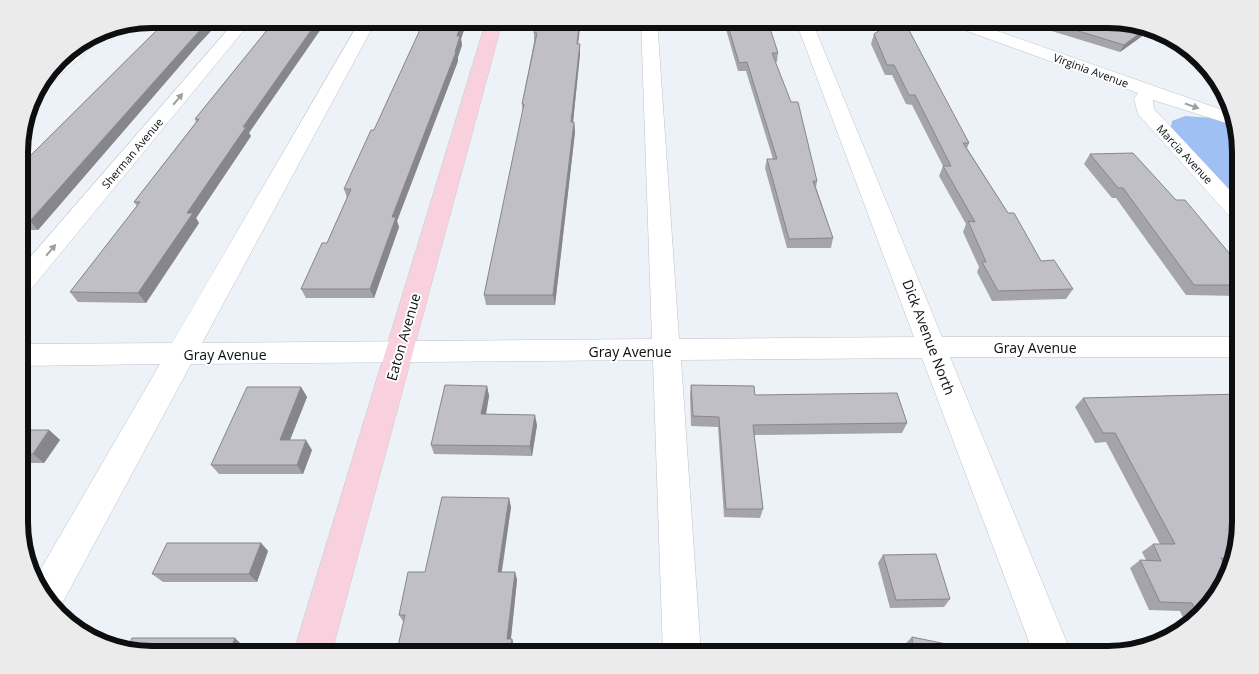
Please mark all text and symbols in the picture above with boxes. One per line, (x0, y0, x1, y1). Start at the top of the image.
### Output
street label: Virginia Avenue (1051, 49, 1131, 91)
one-way arrow (172, 92, 183, 105)
one-way arrow (1185, 102, 1200, 110)
street label: Sherman Avenue (98, 115, 166, 191)
street label: Marcia Avenue (1154, 121, 1216, 187)
one-way arrow (45, 244, 56, 257)
street label: Dick Avenue North (898, 277, 960, 397)
street label: Eaton Avenue (381, 291, 425, 383)
street label: Gray Avenue (993, 338, 1077, 357)
street label: Gray Avenue (588, 342, 672, 361)
street label: Gray Avenue (183, 345, 267, 364)

